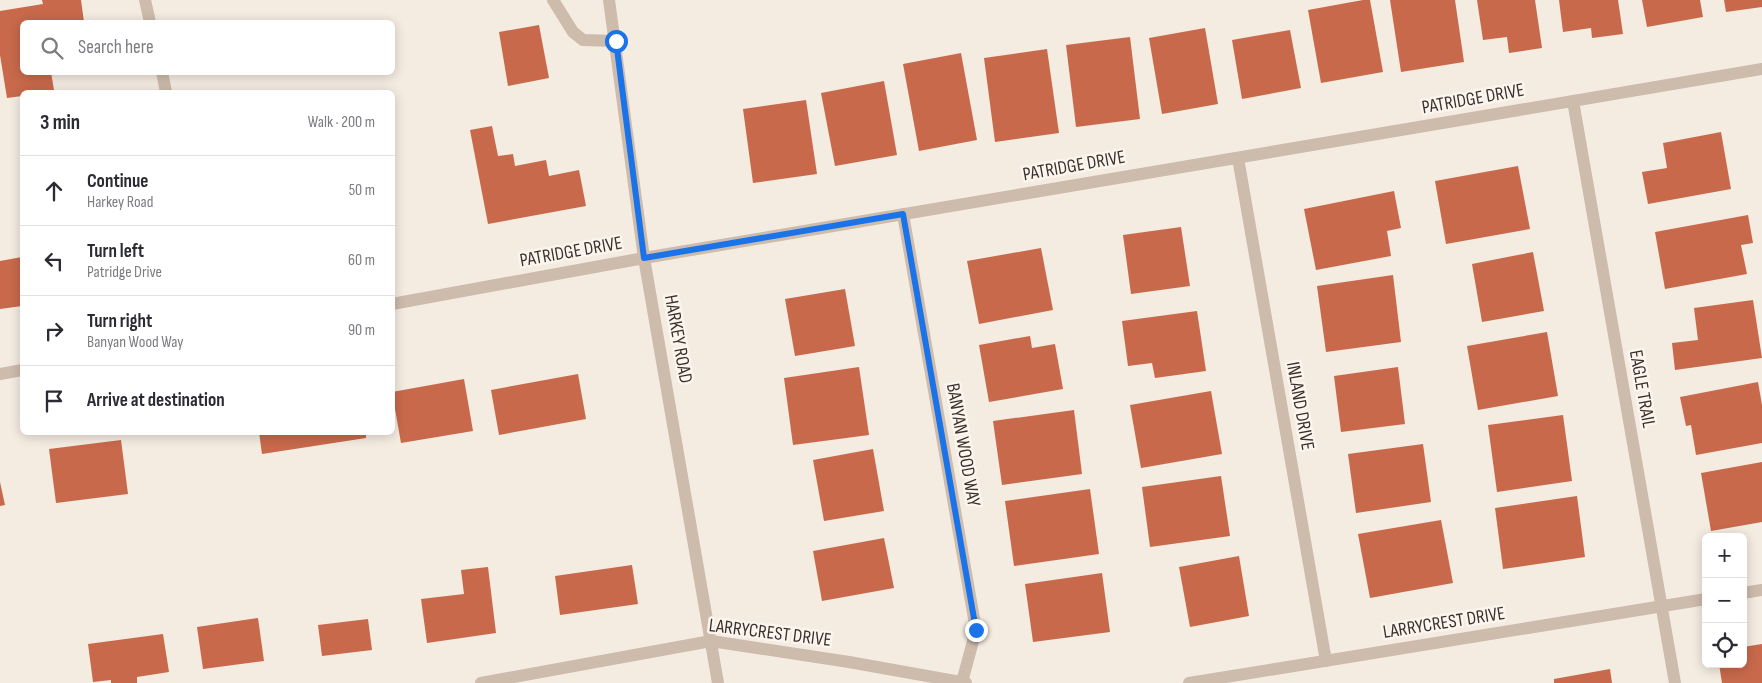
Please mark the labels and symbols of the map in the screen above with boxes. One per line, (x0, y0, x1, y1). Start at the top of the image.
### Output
route start (605, 30, 628, 53)
street label: PATRIDGE DRIVE (1420, 79, 1526, 119)
street label: PATRIDGE DRIVE (1021, 146, 1127, 186)
street label: PATRIDGE DRIVE (518, 232, 624, 272)
street label: HARKEY ROAD (659, 293, 697, 385)
street label: EAGLE TRAIL (1624, 348, 1660, 430)
street label: INLAND DRIVE (1281, 360, 1319, 452)
street label: BANYAN WOOD WAY (941, 382, 985, 508)
street label: LARRYCREST DRIVE (1381, 602, 1507, 644)
street label: LARRYCREST DRIVE (708, 614, 832, 652)
route end (965, 619, 988, 642)

